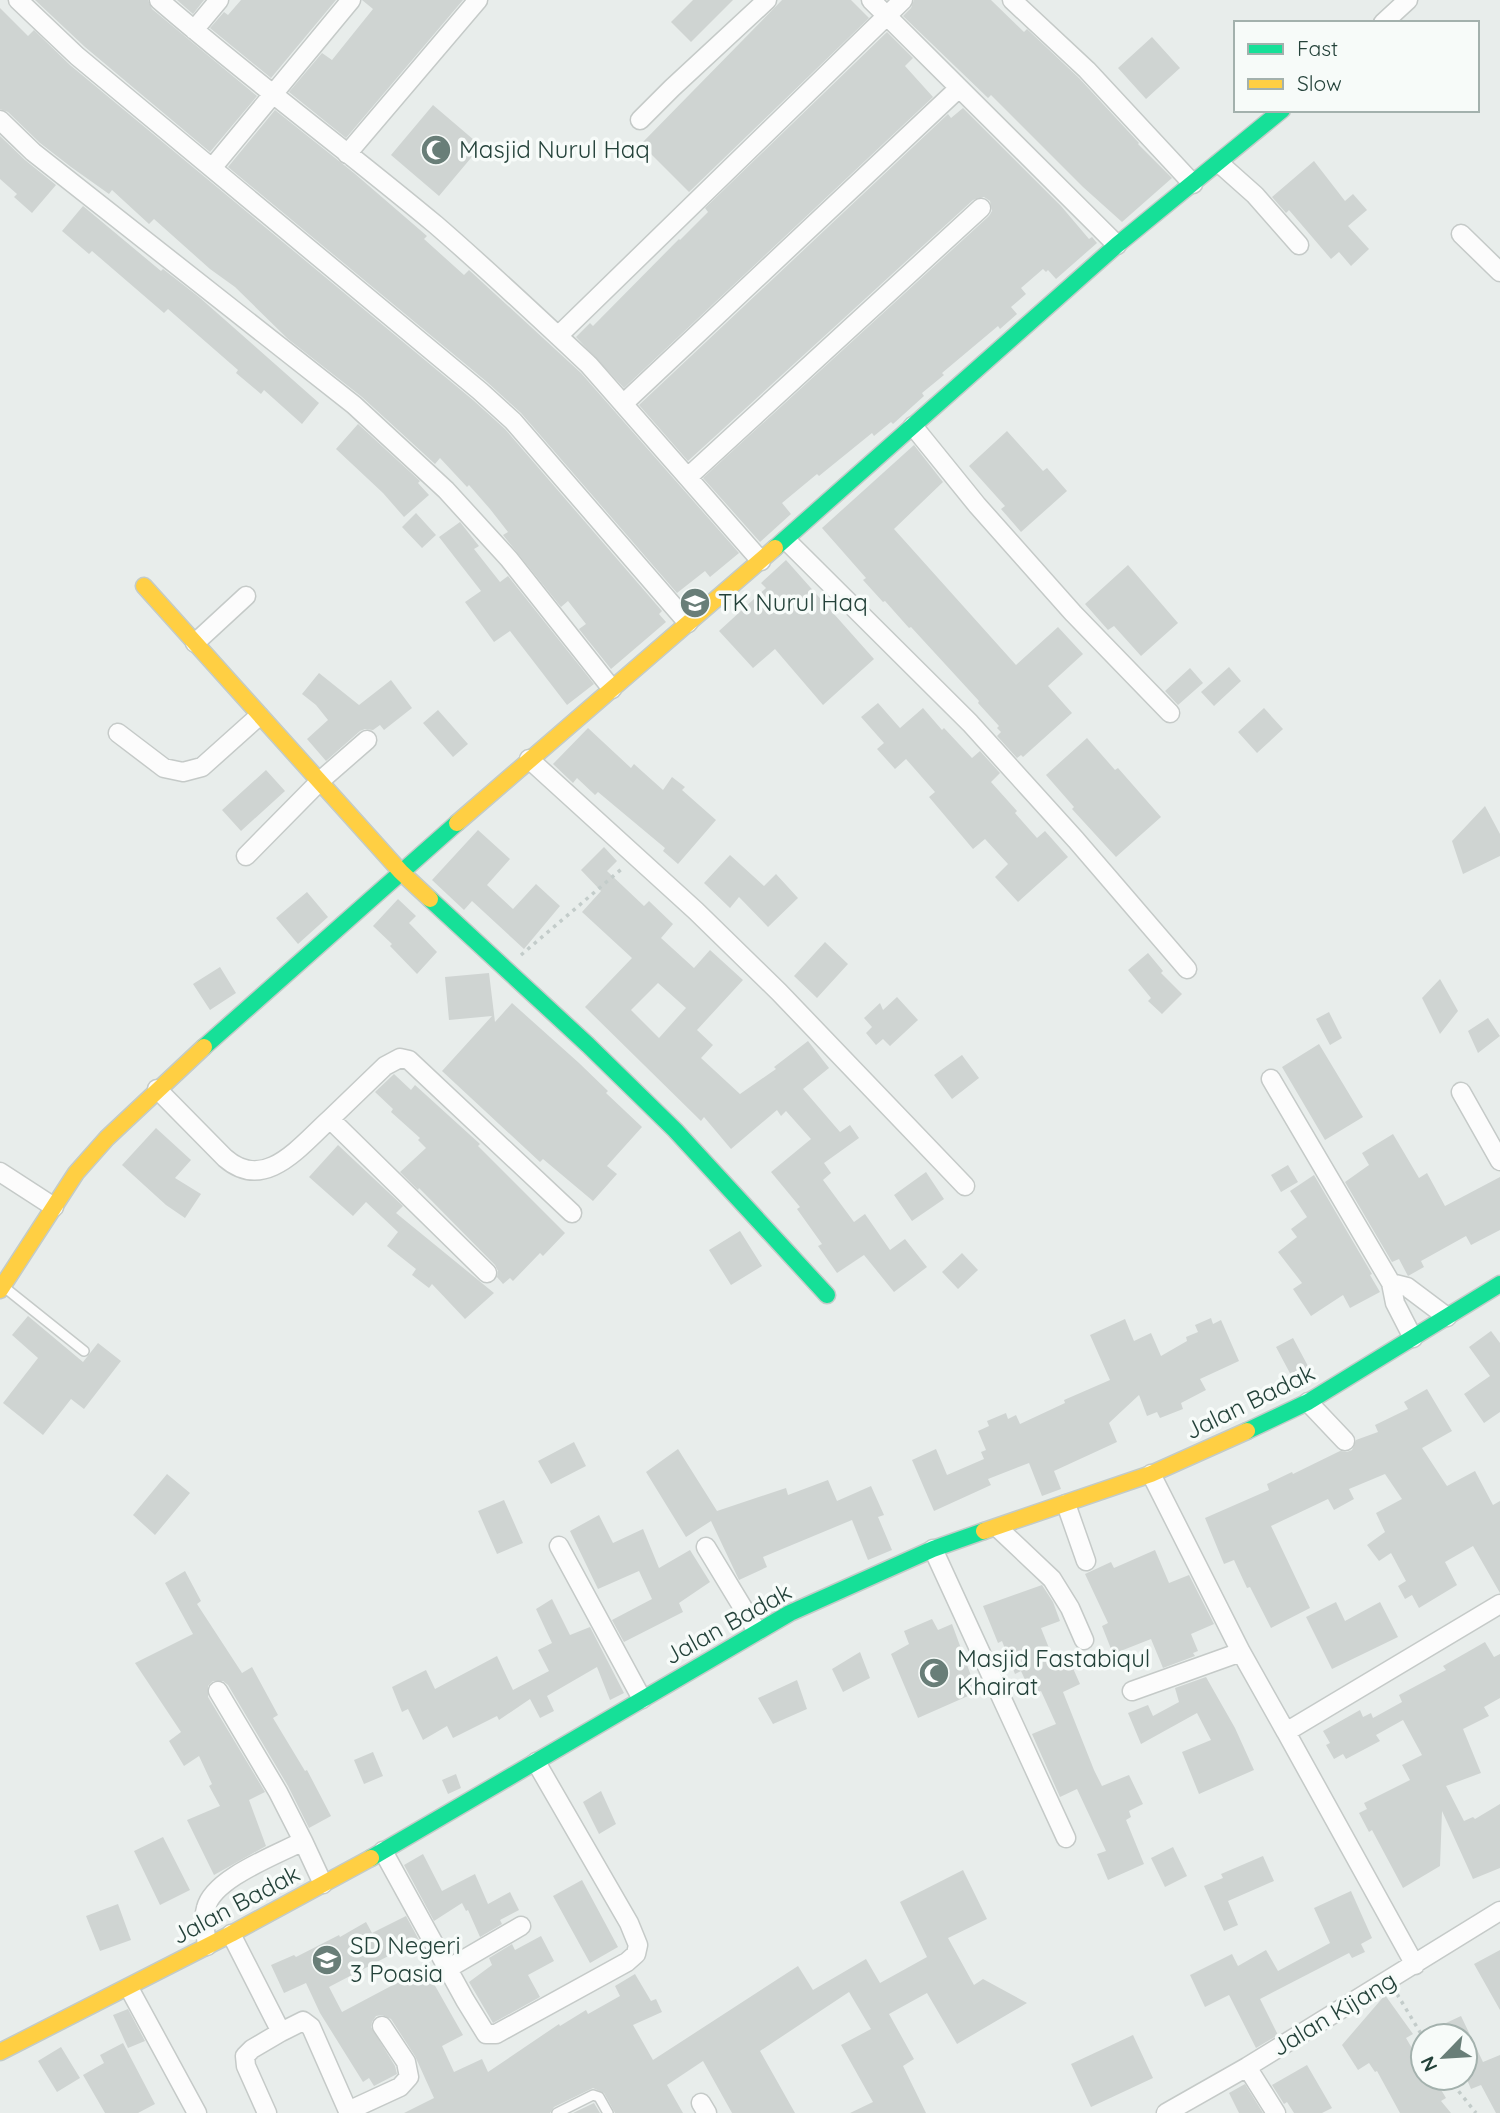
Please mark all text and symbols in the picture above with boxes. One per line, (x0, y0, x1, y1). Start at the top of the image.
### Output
legend (1234, 21, 1479, 112)
text: Fast (1297, 35, 1338, 61)
text: Slow (1297, 70, 1342, 96)
mosque icon: Masjid Nurul Haq (419, 133, 453, 167)
place label: Masjid Nurul Haq (459, 134, 650, 164)
school or university icon: TK Nurul Haq (678, 586, 712, 620)
place label: TK Nurul Haq (718, 587, 868, 617)
street label: Jalan Badak (1180, 1357, 1319, 1445)
street label: Jalan Badak (659, 1576, 796, 1670)
place label: Masjid Fastabiqul Khairat (957, 1643, 1150, 1701)
mosque icon: Masjid Fastabiqul Khairat (917, 1656, 951, 1690)
street label: Jalan Badak (166, 1858, 305, 1950)
place label: SD Negeri 3 Poasia (350, 1930, 461, 1988)
school or university icon: SD Negeri 3 Poasia (310, 1943, 344, 1977)
street label: Jalan Kijang (1266, 1964, 1401, 2062)
north arrow (1409, 2022, 1479, 2092)
text: N (1415, 2053, 1442, 2076)

